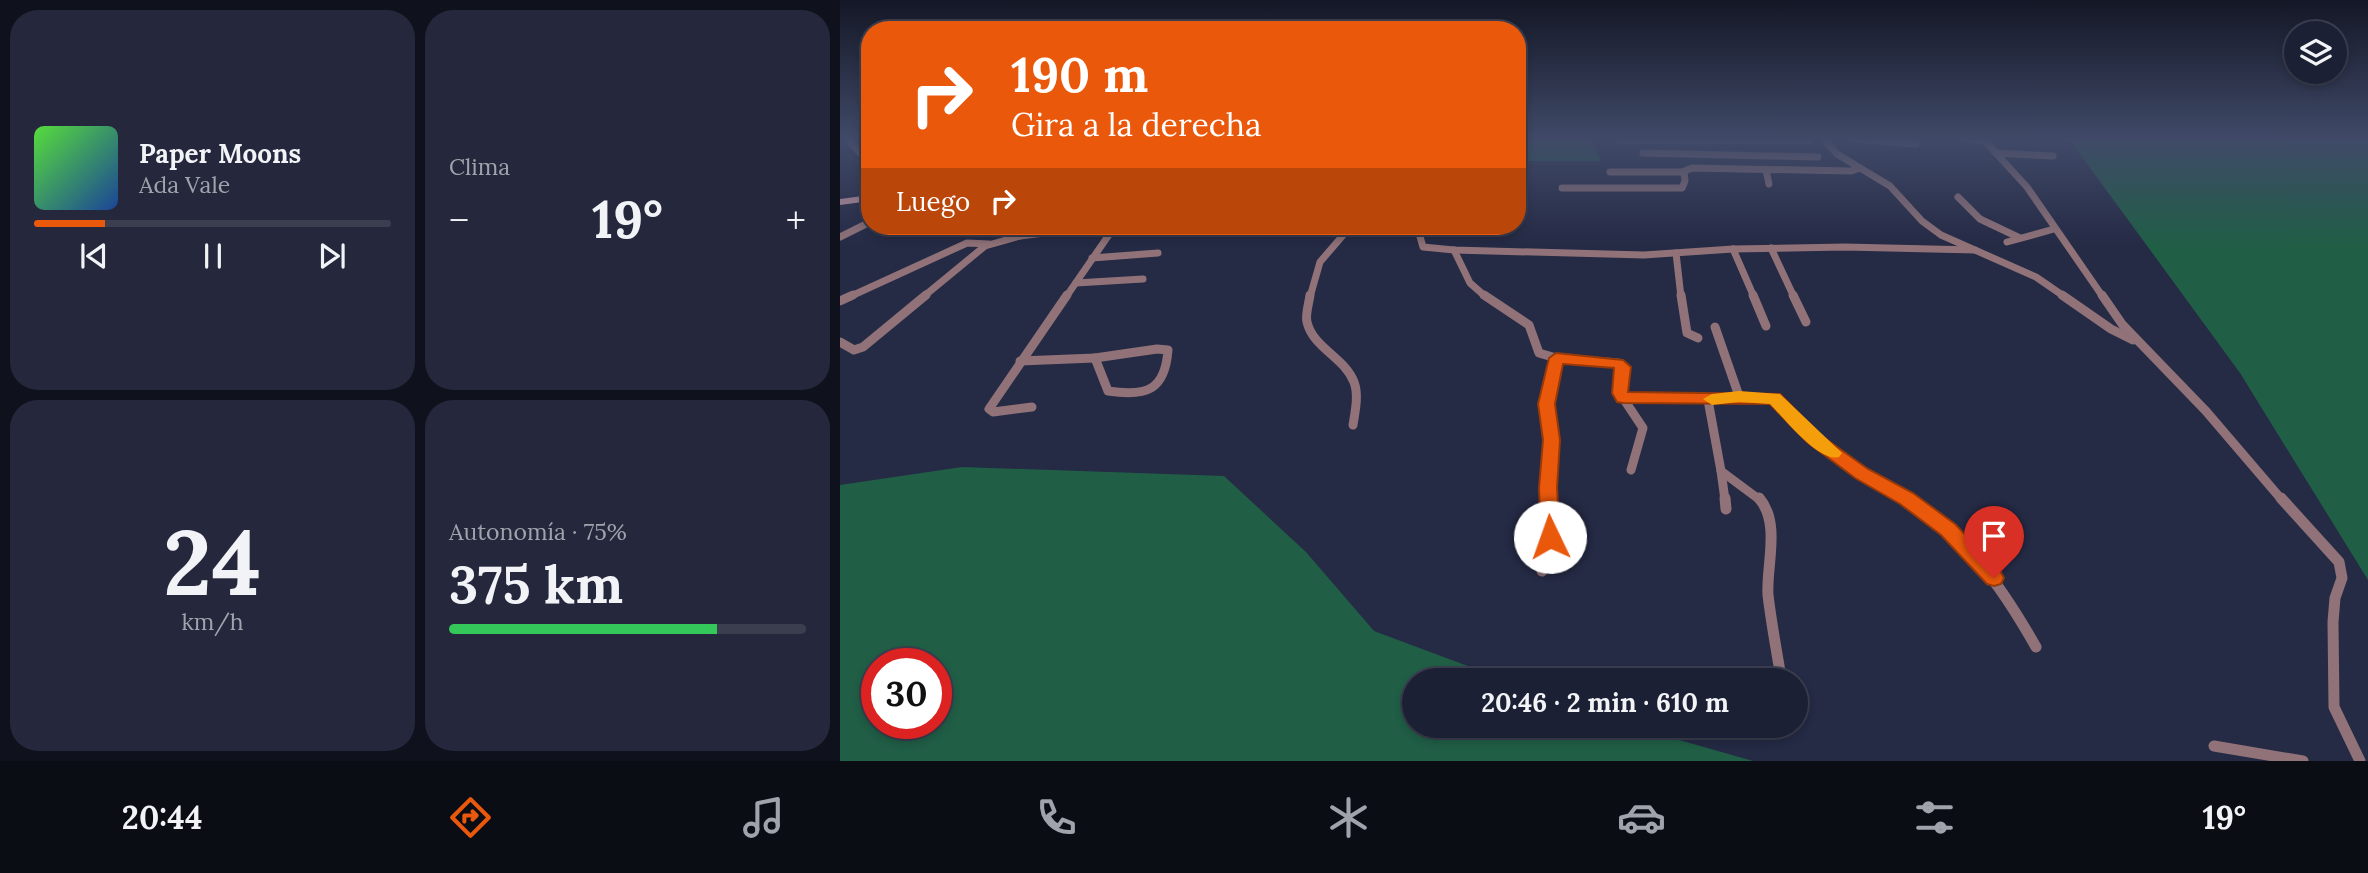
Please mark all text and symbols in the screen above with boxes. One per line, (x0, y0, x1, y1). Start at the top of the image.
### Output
map controls (2284, 21, 2347, 84)
button: layers (2284, 21, 2347, 84)
text: 190 m (1011, 43, 1148, 105)
icon: right (896, 49, 987, 140)
text: Gira a la derecha (1011, 104, 1261, 145)
text: Paper Moons (139, 137, 301, 170)
text: Clima (449, 152, 510, 181)
text: Ada Vale (139, 170, 230, 199)
icon: right (984, 182, 1022, 220)
text: Luego (896, 185, 970, 218)
text: 19° (592, 186, 663, 252)
text: − (449, 196, 469, 244)
text: + (786, 196, 806, 244)
icon: previous (75, 237, 113, 275)
icon: pause (194, 237, 232, 275)
icon: next (313, 237, 351, 275)
position arrow (1513, 500, 1587, 574)
text: 24 (163, 503, 262, 620)
pin (1964, 506, 2024, 578)
text: Autonomía · 75% (449, 517, 627, 546)
icon: arrive (1975, 517, 2013, 555)
text: 375 km (449, 551, 623, 617)
text: km/h (181, 607, 244, 636)
speed limit sign: 30 (861, 648, 952, 739)
text: 20:46 · 2 min · 610 m (1481, 686, 1729, 719)
icon: directions (446, 793, 495, 842)
icon: music (739, 793, 788, 842)
icon: phone (1032, 793, 1081, 842)
icon: climate (1324, 793, 1373, 842)
icon: car (1617, 793, 1666, 842)
icon: filters (1910, 793, 1959, 842)
text: 20:44 (122, 797, 203, 838)
text: 19° (2202, 797, 2246, 838)

